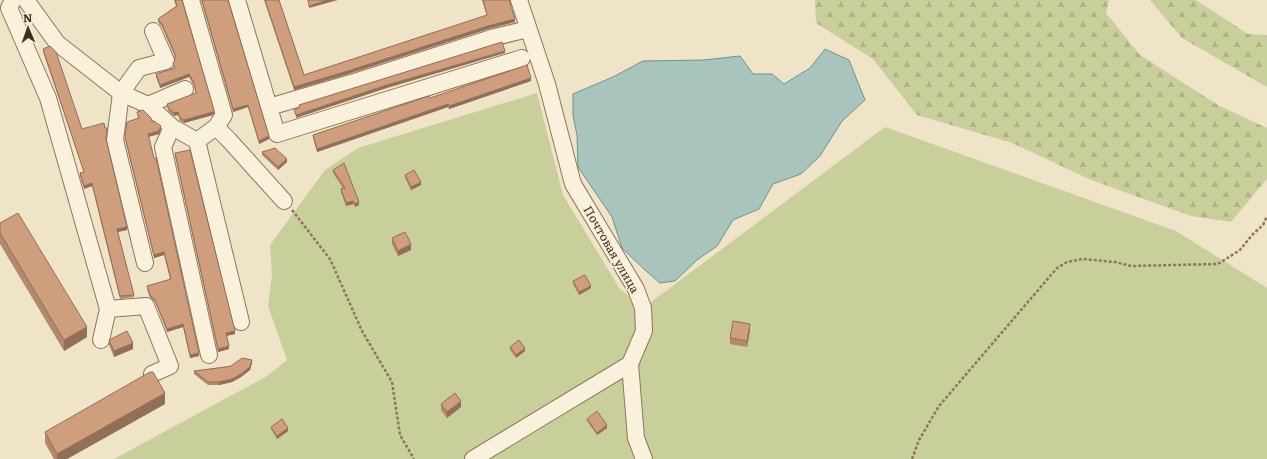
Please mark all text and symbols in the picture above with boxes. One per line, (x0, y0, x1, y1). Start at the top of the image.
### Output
north arrow (8, 8, 48, 48)
text: N (23, 9, 33, 25)
street label: Почтовая улица (580, 202, 645, 296)

